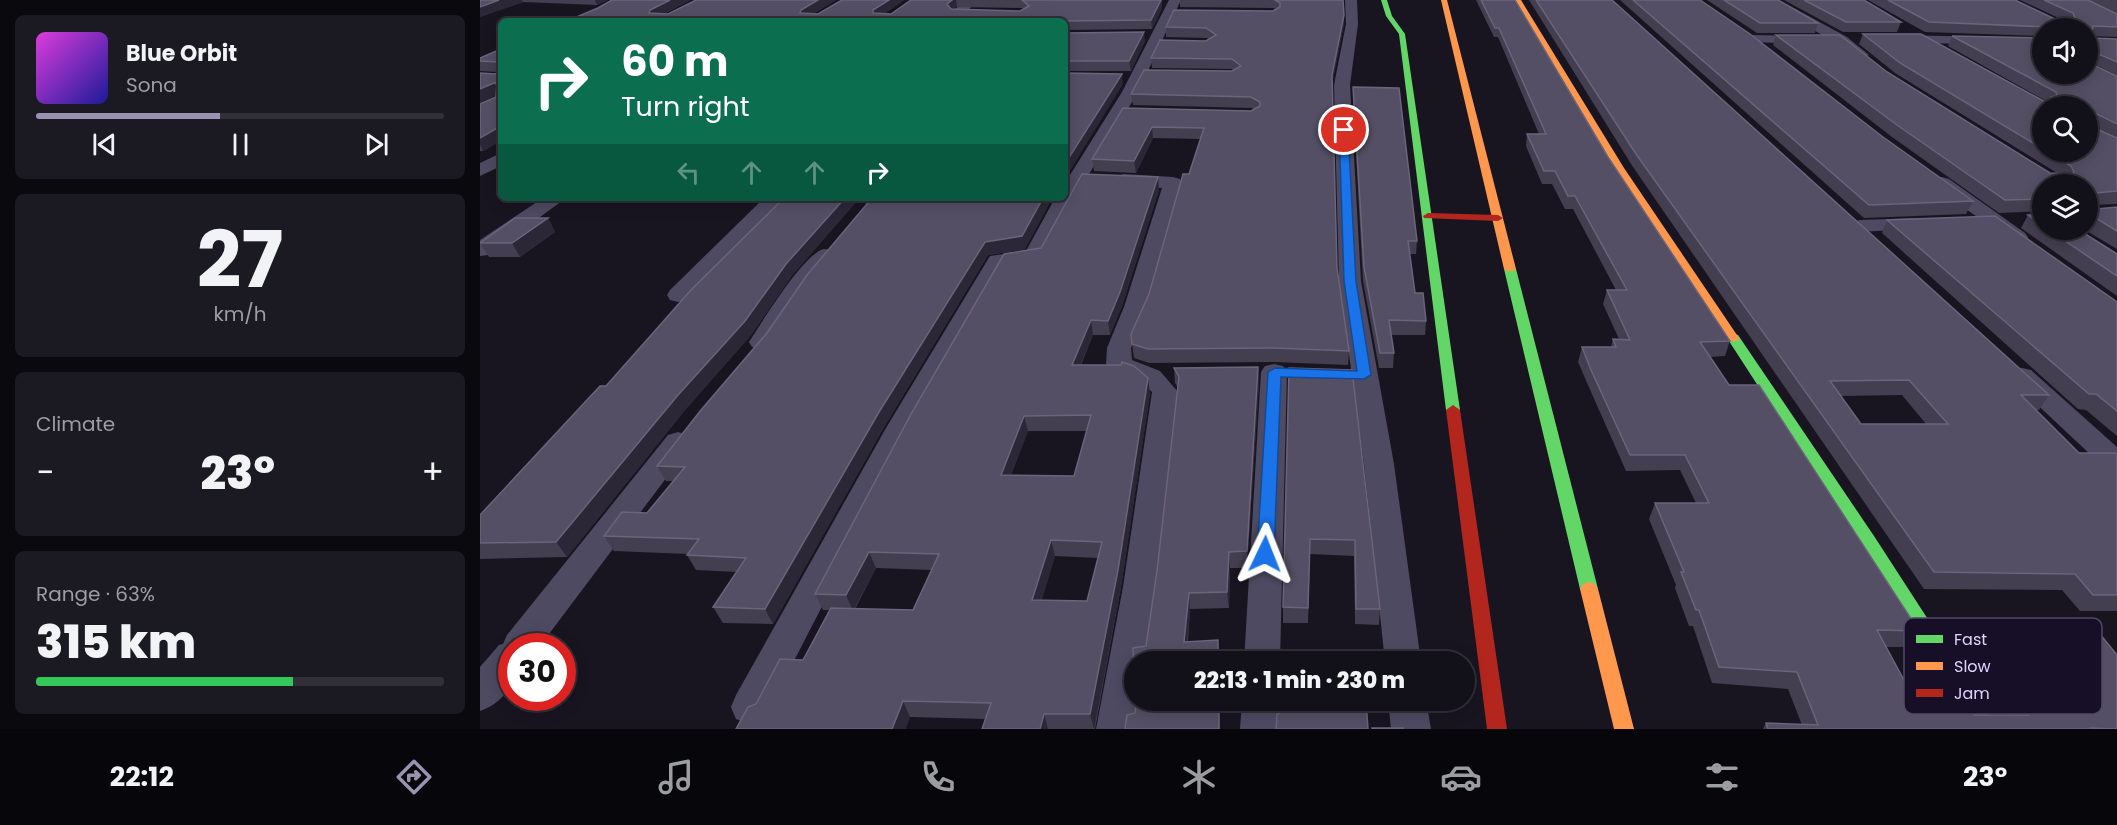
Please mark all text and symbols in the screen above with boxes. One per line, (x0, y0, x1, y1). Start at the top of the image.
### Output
map controls (2032, 18, 2098, 240)
button: sound (2032, 18, 2098, 84)
text: 60 m (621, 32, 729, 91)
text: Blue Orbit (126, 38, 237, 69)
icon: right (522, 42, 600, 120)
text: Sona (126, 71, 177, 99)
text: Turn right (621, 88, 750, 125)
button: search (2032, 96, 2098, 162)
pin (1318, 104, 1369, 155)
icon: arrive (1327, 113, 1360, 146)
icon: previous (88, 128, 121, 161)
icon: pause (224, 128, 257, 161)
icon: next (360, 128, 393, 161)
icon: left (672, 156, 705, 189)
icon: ahead (735, 156, 768, 189)
icon: ahead (798, 156, 831, 189)
icon: right (861, 156, 894, 189)
button: layers (2032, 174, 2098, 240)
text: 27 (197, 205, 283, 314)
text: km/h (213, 300, 267, 328)
text: Climate (36, 410, 115, 438)
text: 23° (200, 442, 275, 505)
text: − (36, 449, 54, 496)
text: + (421, 449, 444, 496)
position arrow (1233, 522, 1297, 586)
text: Range · 63% (36, 580, 155, 608)
text: 315 km (36, 611, 196, 674)
legend (1904, 618, 2102, 714)
text: Fast (1954, 628, 1987, 651)
speed limit sign: 30 (498, 633, 576, 711)
text: Slow (1954, 655, 1991, 678)
text: 22:13 · 1 min · 230 m (1194, 665, 1405, 696)
text: Jam (1954, 682, 1990, 705)
icon: directions (393, 756, 435, 798)
icon: music (655, 756, 697, 798)
icon: phone (917, 756, 959, 798)
icon: climate (1178, 756, 1220, 798)
icon: car (1440, 756, 1482, 798)
icon: filters (1701, 756, 1743, 798)
text: 22:12 (110, 758, 174, 795)
text: 23° (1963, 758, 2007, 795)

